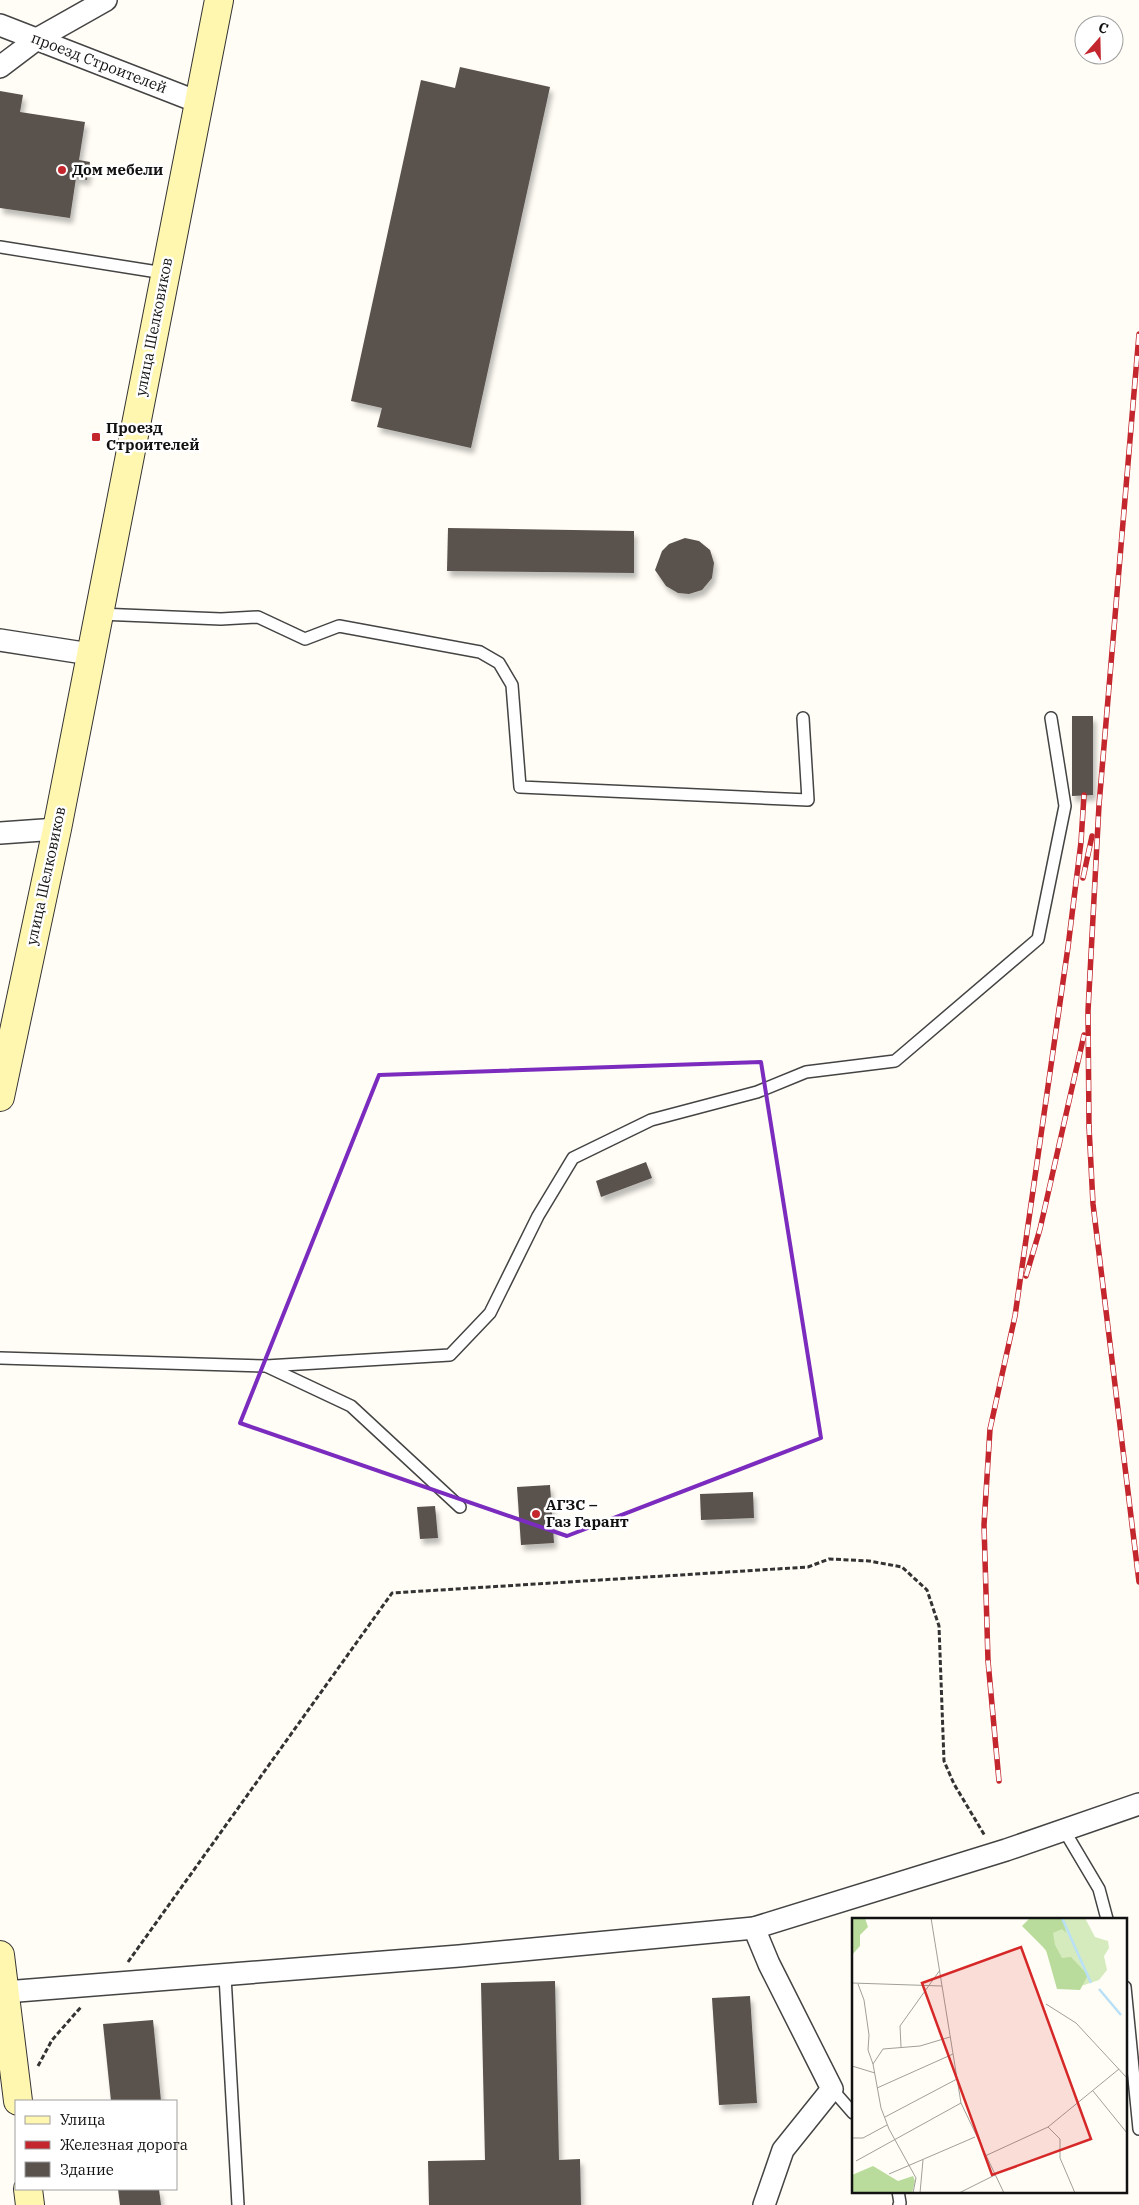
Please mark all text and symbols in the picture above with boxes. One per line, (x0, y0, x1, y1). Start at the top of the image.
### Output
north arrow (1074, 15, 1124, 65)
text: С (1096, 18, 1111, 38)
street label: проезд Строителей (29, 28, 170, 97)
place label: Дом мебели (72, 160, 163, 179)
marker: Дом мебели (56, 164, 68, 176)
street label: улица Шелковиков (131, 256, 176, 398)
place label: Проезд Строителей (106, 418, 200, 454)
marker: Проезд Строителей (90, 431, 102, 443)
street label: улица Шелковиков (22, 805, 69, 947)
place label: АГЗС – Газ Гарант (546, 1495, 629, 1531)
marker: АГЗС – Газ Гарант (530, 1508, 542, 1520)
inset map (852, 1918, 1126, 2192)
legend (15, 2100, 178, 2190)
text: Улица (60, 2110, 105, 2129)
text: Железная дорога (60, 2135, 188, 2154)
text: Здание (60, 2160, 114, 2179)

